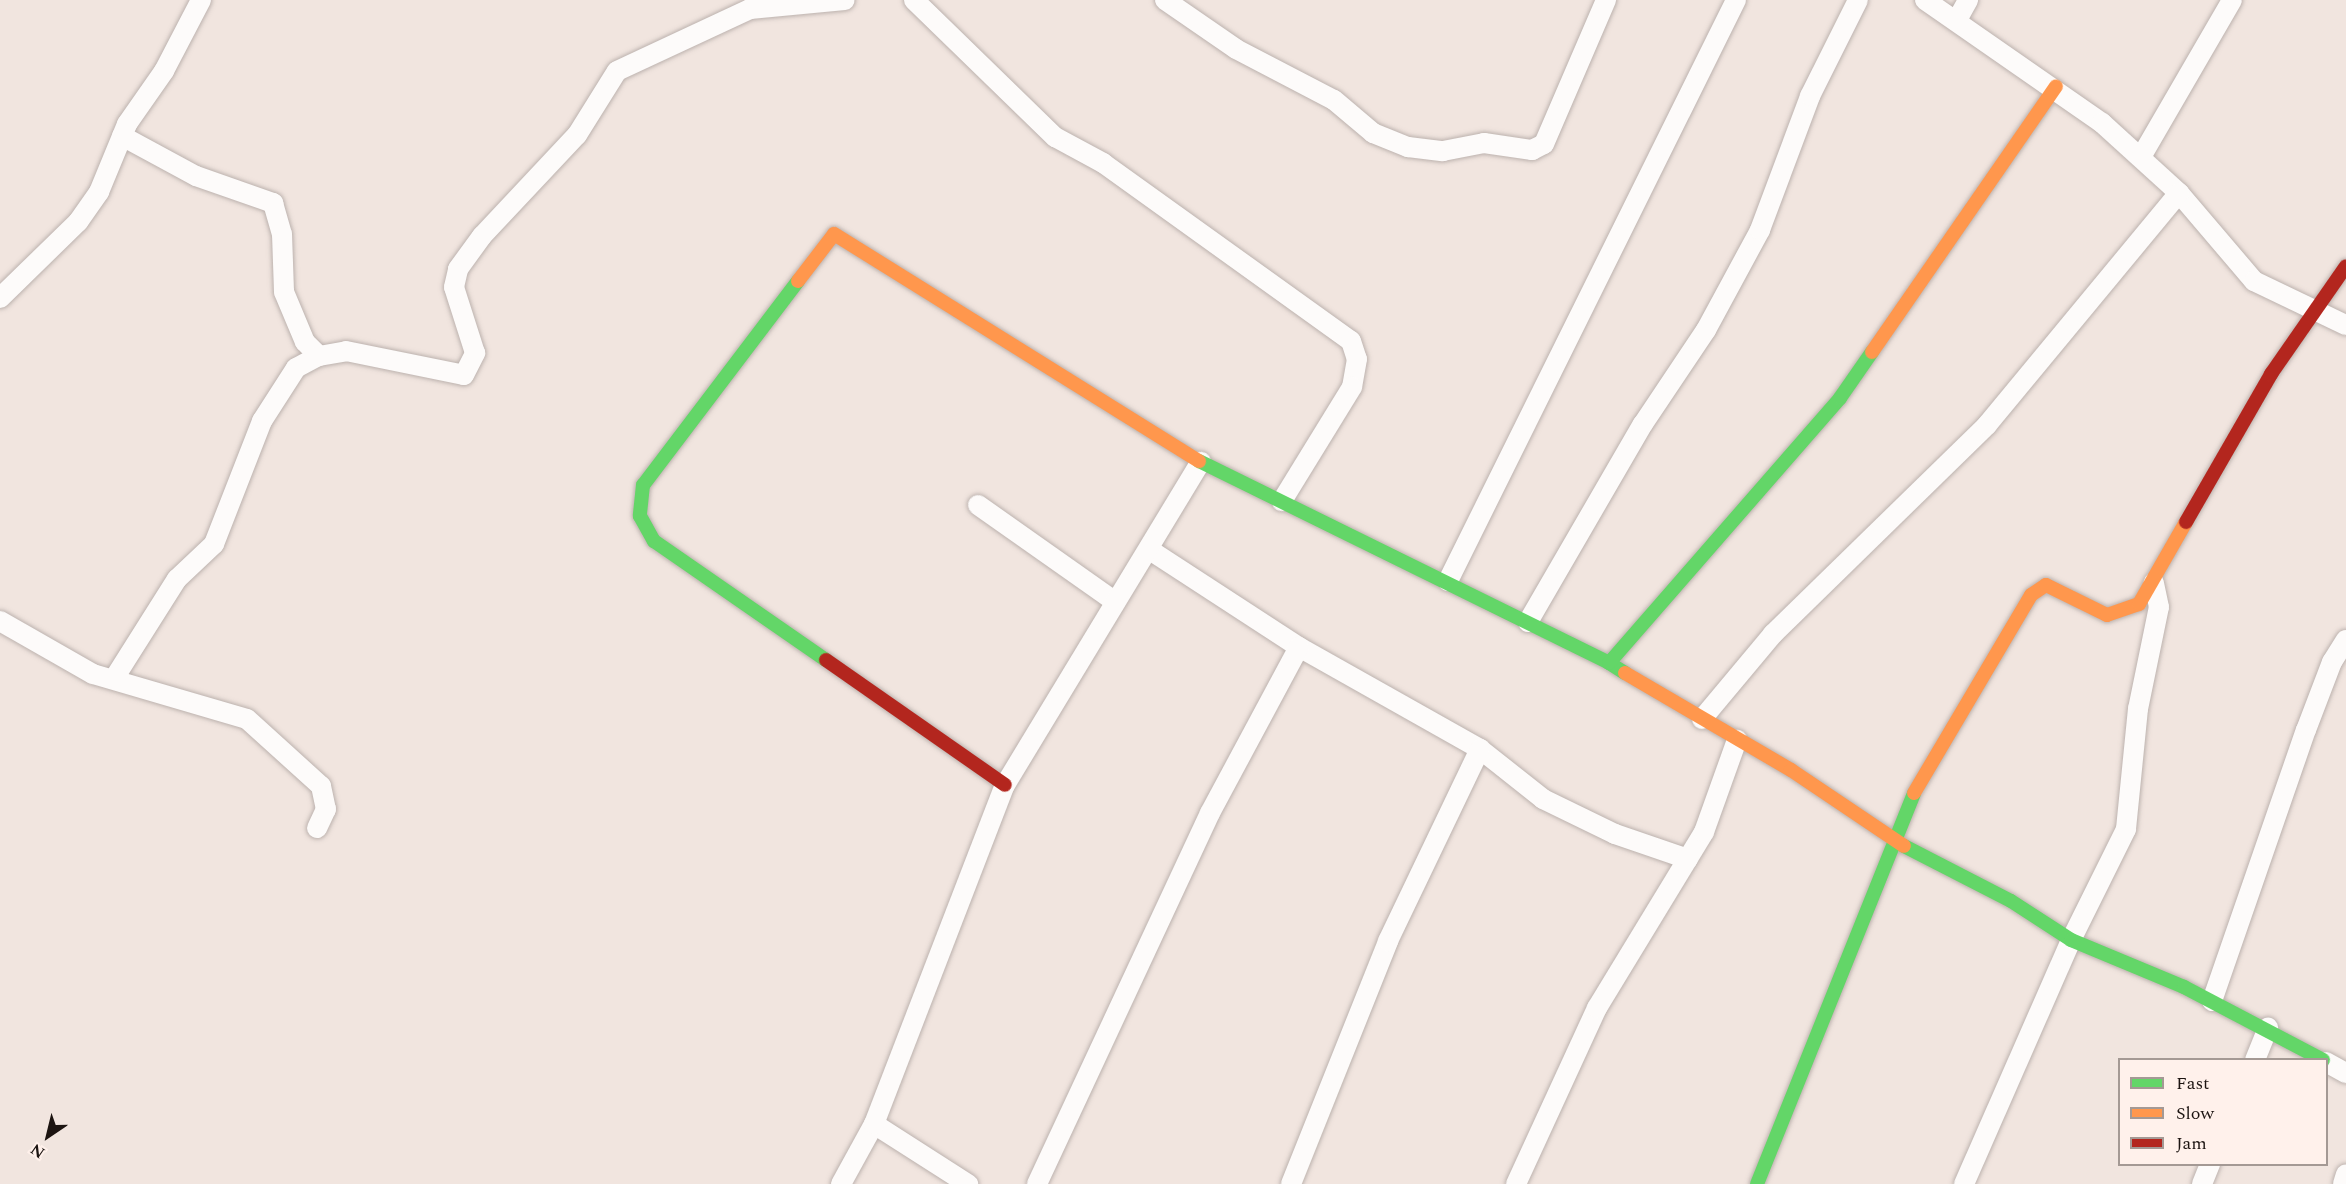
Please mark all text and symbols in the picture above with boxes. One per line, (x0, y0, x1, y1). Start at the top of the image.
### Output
legend (2118, 1058, 2328, 1166)
text: Fast (2176, 1070, 2209, 1097)
text: Slow (2176, 1100, 2214, 1127)
north arrow (18, 1106, 78, 1166)
text: Jam (2176, 1130, 2207, 1157)
text: N (25, 1137, 50, 1164)

